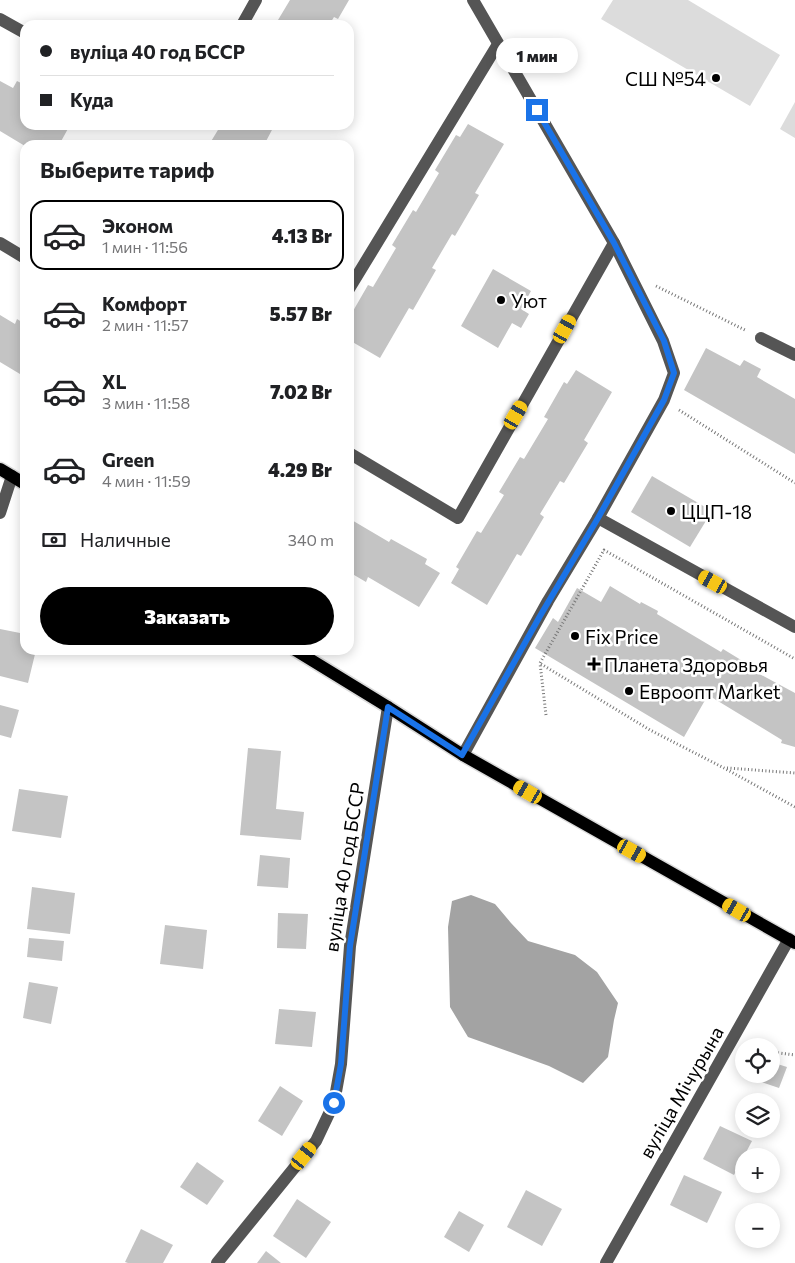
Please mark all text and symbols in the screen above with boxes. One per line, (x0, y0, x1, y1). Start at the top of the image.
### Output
callout: 1 мин (496, 38, 578, 72)
text: вуліца 40 год БССР (70, 40, 245, 63)
text: 1 мин (516, 46, 558, 65)
place label: СШ №54 (625, 67, 706, 90)
marker: СШ №54 (710, 72, 722, 84)
text: Куда (70, 88, 114, 111)
route end (526, 99, 548, 121)
text: Выберите тариф (40, 156, 214, 183)
icon: car (42, 213, 87, 258)
text: Эконом (102, 214, 173, 237)
text: 4.13 Br (272, 224, 332, 247)
text: 1 мин · 11:56 (102, 237, 188, 256)
place label: Уют (511, 289, 547, 312)
icon: car (42, 291, 87, 336)
text: Комфорт (102, 292, 187, 315)
marker: Уют (495, 294, 507, 306)
text: 5.57 Br (270, 302, 332, 325)
car (551, 312, 578, 346)
text: 2 мин · 11:57 (102, 315, 189, 334)
icon: car (42, 369, 87, 414)
text: XL (102, 370, 127, 393)
text: 7.02 Br (270, 380, 332, 403)
text: 3 мин · 11:58 (102, 393, 190, 412)
car (502, 398, 529, 432)
icon: car (42, 447, 87, 492)
text: Green (102, 448, 154, 471)
text: 4.29 Br (268, 458, 332, 481)
text: 4 мин · 11:59 (102, 471, 191, 490)
place label: ЦЦП-18 (681, 500, 752, 523)
marker: ЦЦП-18 (665, 505, 677, 517)
icon: cash (40, 526, 68, 554)
text: Наличные (80, 528, 171, 551)
text: 340 m (288, 530, 334, 549)
car (696, 568, 729, 596)
button: Заказать (40, 587, 334, 645)
place label: Fix Price (585, 625, 658, 648)
marker: Fix Price (569, 630, 581, 642)
place label: Планета Здоровья (604, 653, 768, 676)
marker: Планета Здоровья (588, 658, 600, 670)
place label: Евроопт Market (639, 680, 781, 703)
marker: Евроопт Market (623, 685, 635, 697)
car (511, 778, 544, 806)
street label: вуліца 40 год БССР (319, 781, 369, 953)
car (615, 837, 648, 865)
car (720, 896, 753, 924)
street label: вуліца Мічурына (634, 1022, 728, 1162)
map controls (735, 1038, 780, 1248)
button: locate (735, 1038, 780, 1083)
route start (323, 1092, 345, 1114)
button: layers (735, 1093, 780, 1138)
car (288, 1140, 319, 1172)
button: + (735, 1148, 780, 1193)
button: − (735, 1203, 780, 1248)

